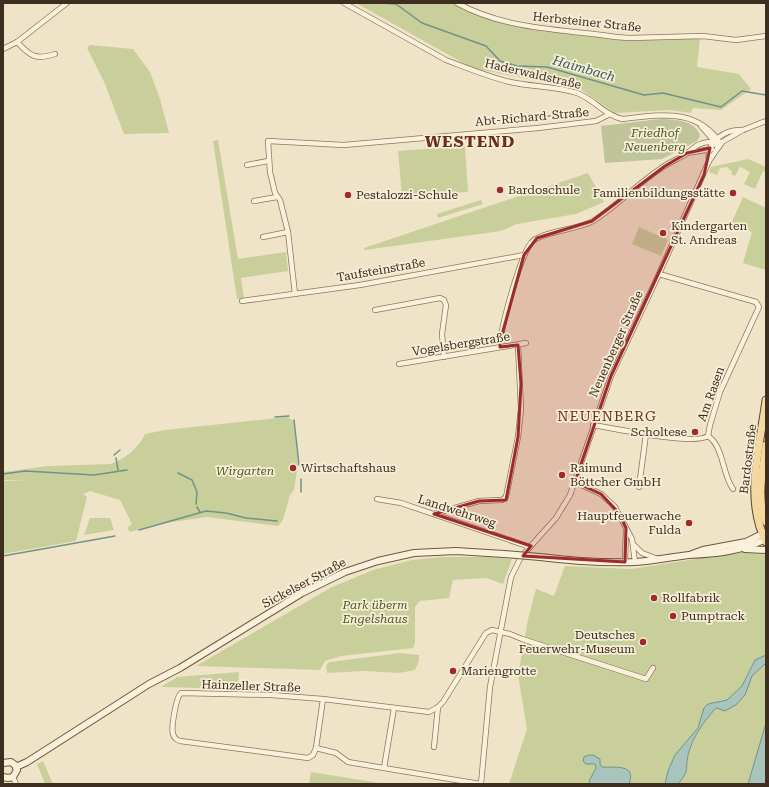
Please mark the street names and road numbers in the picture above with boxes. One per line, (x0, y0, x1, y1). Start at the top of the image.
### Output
street label: Herbsteiner Straße (532, 9, 642, 35)
street label: Haderwaldstraße (483, 56, 583, 92)
street label: Abt-Richard-Straße (474, 105, 590, 129)
street label: Taufsteinstraße (336, 255, 427, 285)
street label: Neuenberger Straße (586, 288, 646, 399)
street label: Vogelsbergstraße (411, 329, 511, 359)
street label: Am Rasen (695, 365, 727, 423)
street label: Bardostraße (737, 423, 759, 495)
street label: Landwehrweg (416, 492, 498, 530)
street label: Sickelser Straße (260, 555, 349, 611)
street label: Hainzeller Straße (201, 677, 301, 695)

